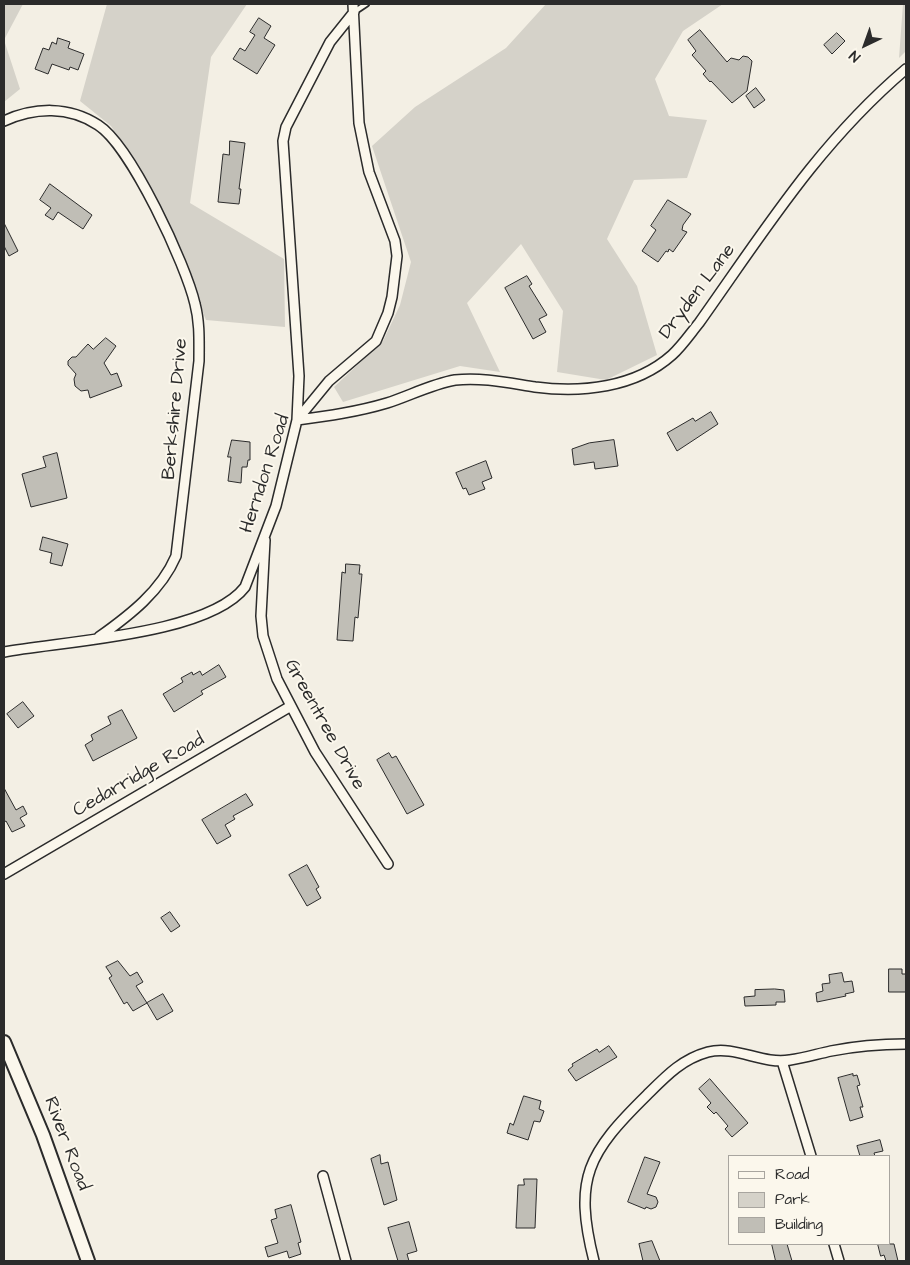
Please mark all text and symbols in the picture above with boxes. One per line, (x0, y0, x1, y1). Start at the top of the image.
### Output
north arrow (840, 20, 890, 70)
text: N (845, 46, 865, 67)
street label: Dryden Lane (655, 240, 741, 344)
street label: Berkshire Drive (158, 337, 194, 481)
street label: Herndon Road (236, 412, 296, 536)
street label: Greentree Drive (279, 656, 369, 794)
street label: Cedarridge Road (69, 729, 209, 823)
street label: River Road (38, 1094, 94, 1194)
legend (728, 1155, 890, 1245)
text: Road (775, 1164, 809, 1185)
text: Park (775, 1189, 810, 1210)
text: Building (775, 1214, 823, 1235)

